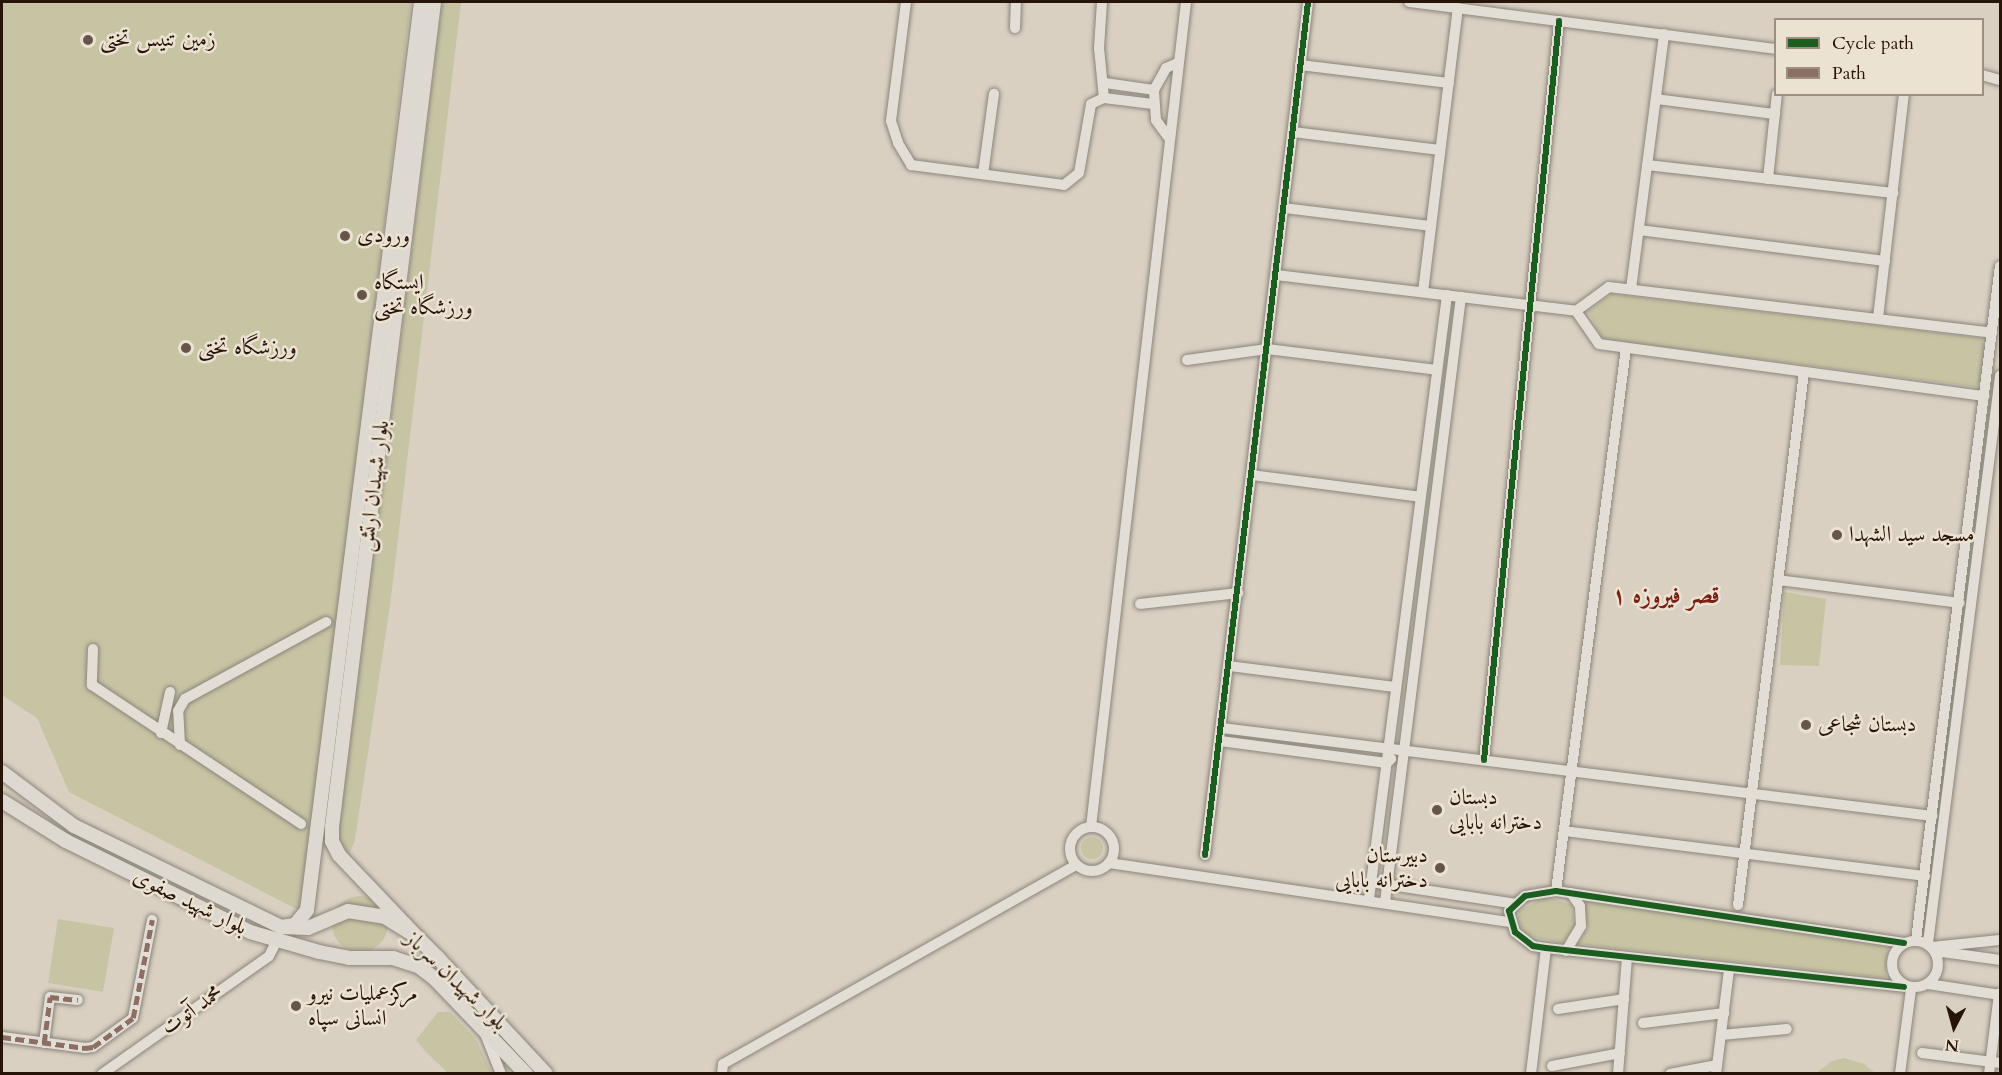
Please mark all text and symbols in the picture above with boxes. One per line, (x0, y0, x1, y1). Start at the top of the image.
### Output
legend (1774, 18, 1984, 96)
place label: زمین تنیس تختی (100, 27, 216, 53)
text: Cycle path (1832, 31, 1914, 56)
marker: زمین تنیس تختی (81, 33, 95, 47)
text: Path (1832, 61, 1866, 86)
place label: ورودی (357, 223, 410, 249)
marker: ورودی (338, 229, 352, 243)
place label: ایستگاه ورزشگاه تختی (374, 269, 473, 320)
marker: ایستگاه ورزشگاه تختی (355, 288, 369, 302)
place label: ورزشگاه تختی (198, 335, 297, 361)
marker: ورزشگاه تختی (179, 341, 193, 355)
street label: بلوار شهیدان ارتش (353, 419, 395, 553)
place label: مسجد سید الشهدا (1849, 522, 1974, 548)
marker: مسجد سید الشهدا (1830, 528, 1844, 542)
district label: قصر فیروزه ۱ (1612, 582, 1720, 610)
place label: دبستان شجاعی (1818, 712, 1916, 738)
marker: دبستان شجاعی (1799, 718, 1813, 732)
place label: دبستان دخترانه بابایی (1449, 784, 1542, 836)
marker: دبستان دخترانه بابایی (1430, 803, 1444, 817)
place label: دبیرستان دخترانه بابایی (1335, 842, 1428, 894)
marker: دبیرستان دخترانه بابایی (1433, 861, 1447, 875)
street label: بلوار شهید صفوی (129, 863, 251, 941)
street label: بلوار شهیدان سرباز (399, 925, 513, 1037)
street label: محمد آتوت (156, 979, 228, 1041)
place label: مرکزعملیات نیرو انسانی سپاه (308, 980, 418, 1032)
north arrow (1924, 997, 1984, 1057)
marker: مرکزعملیات نیرو انسانی سپاه (289, 999, 303, 1013)
text: N (1944, 1033, 1960, 1057)

